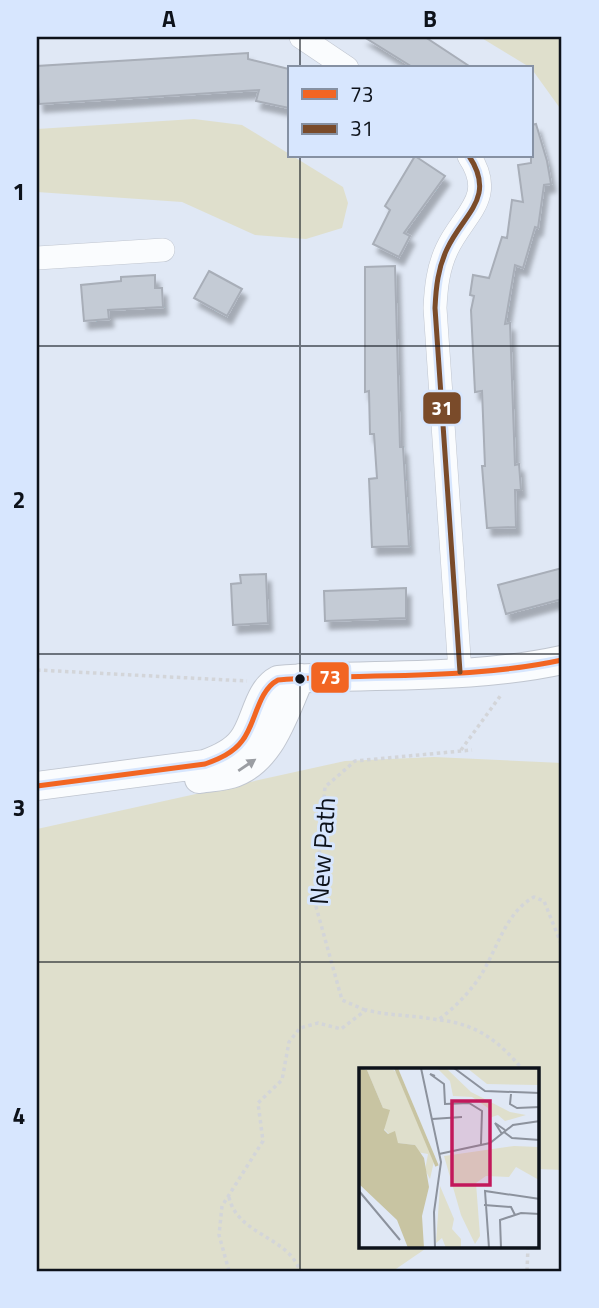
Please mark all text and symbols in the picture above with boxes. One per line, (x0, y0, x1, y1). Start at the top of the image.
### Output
text: A (162, 1, 176, 36)
text: B (423, 1, 437, 36)
legend (288, 66, 532, 158)
text: 73 (350, 78, 374, 110)
text: 31 (350, 112, 374, 144)
text: 1 (13, 174, 25, 209)
line badge: 31 (422, 391, 462, 425)
text: 31 (431, 393, 453, 422)
text: 2 (13, 482, 25, 517)
line badge: 73 (310, 661, 350, 694)
text: 73 (319, 662, 341, 691)
unlabelled marker (293, 672, 307, 686)
one-way arrow (238, 758, 256, 772)
text: 3 (13, 790, 25, 825)
street label: New Path (299, 796, 345, 906)
inset map (359, 1068, 540, 1248)
text: 4 (13, 1098, 25, 1133)

